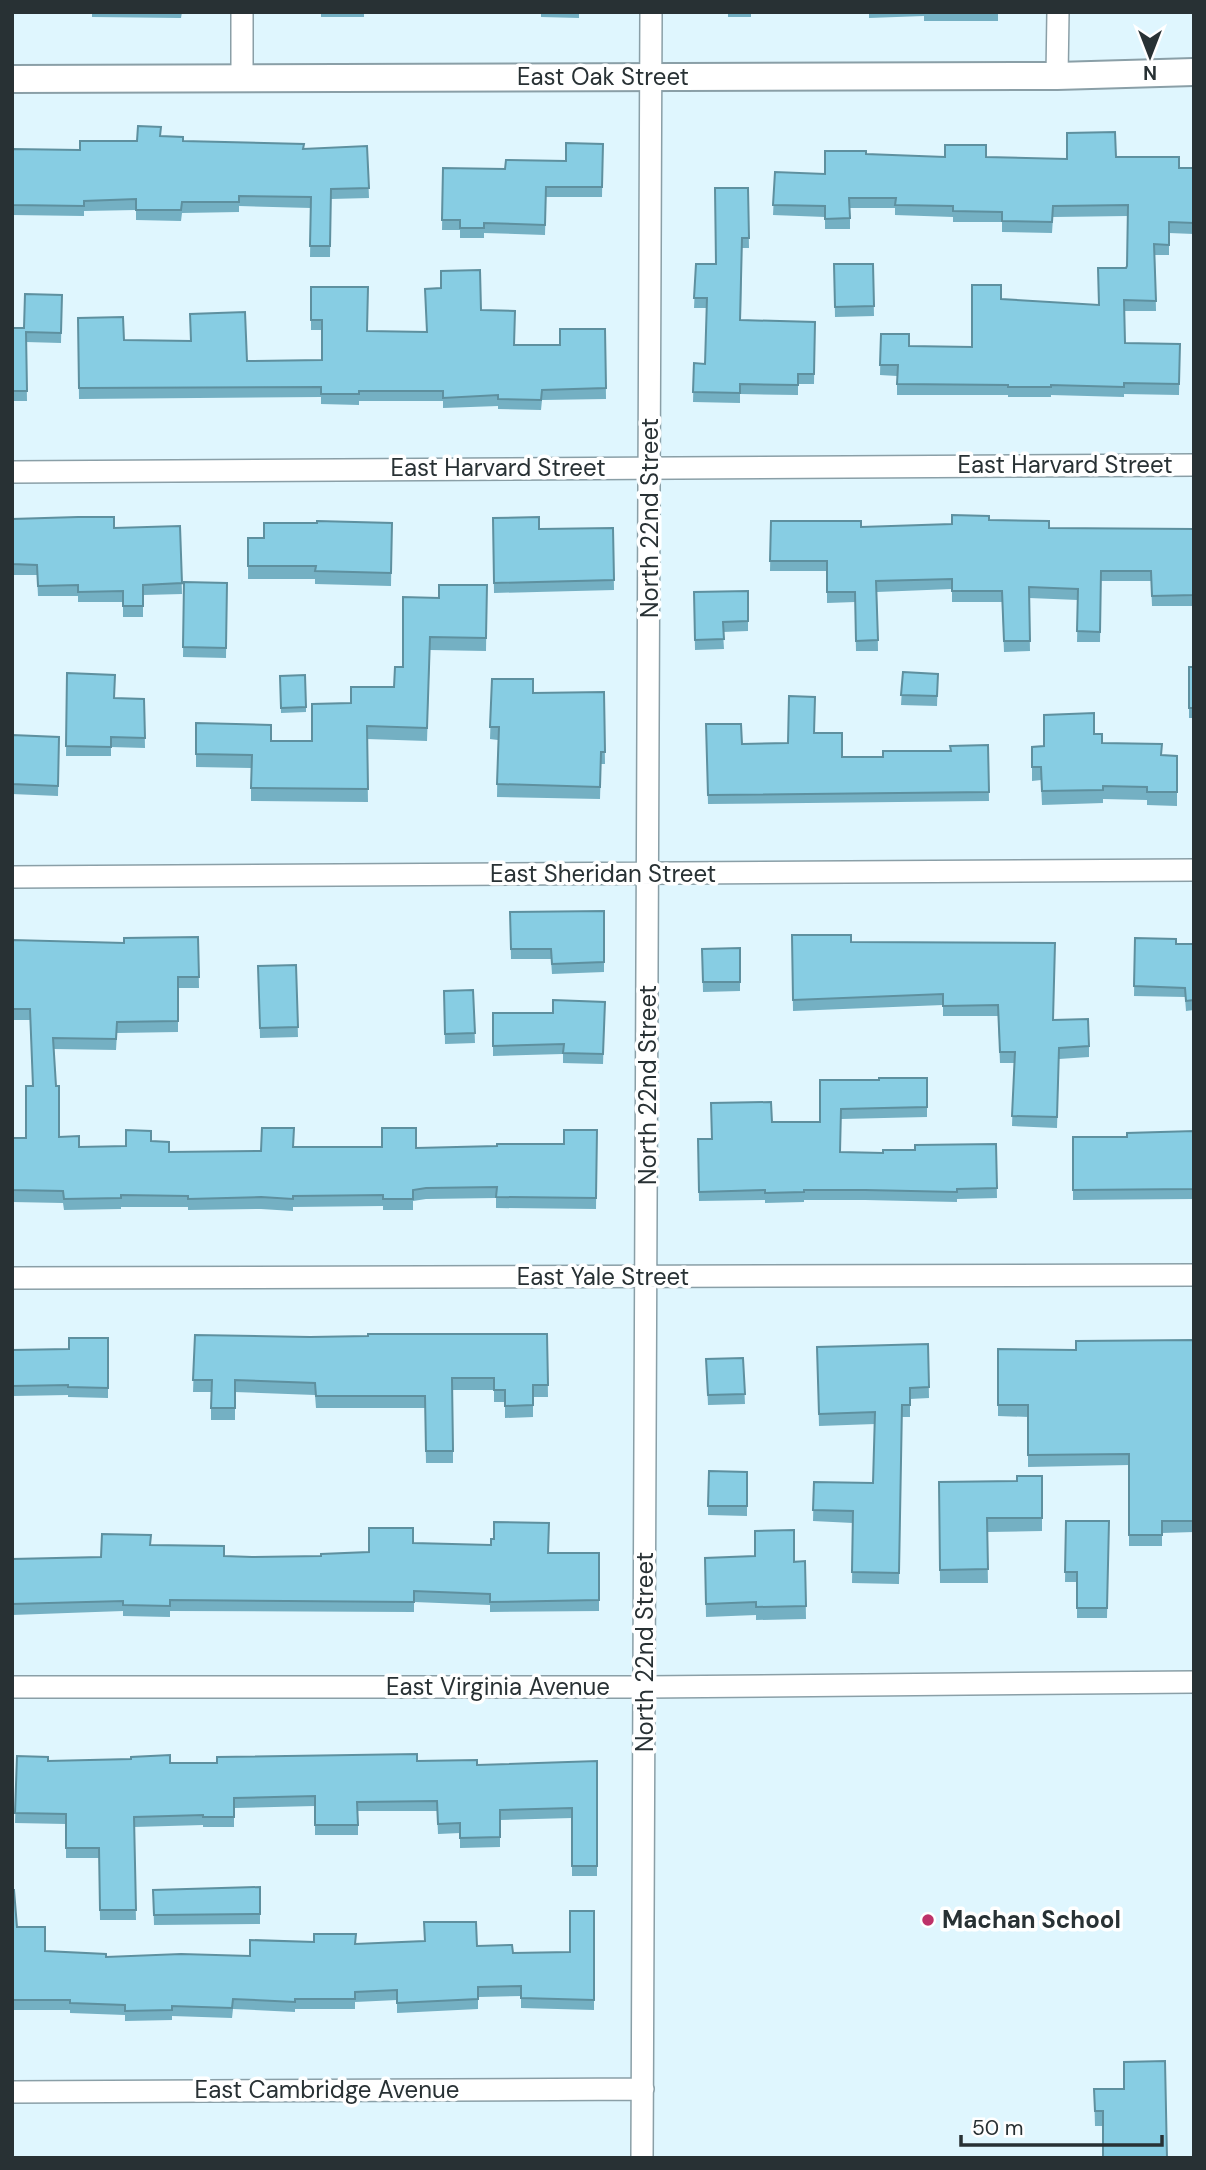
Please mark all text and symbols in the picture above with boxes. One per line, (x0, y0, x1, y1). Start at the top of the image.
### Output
north arrow (1115, 21, 1185, 91)
text: N (1143, 60, 1157, 85)
street label: East Oak Street (517, 61, 689, 92)
street label: North 22nd Street (634, 418, 665, 618)
street label: East Harvard Street (957, 449, 1173, 480)
street label: East Harvard Street (390, 452, 606, 483)
street label: East Sheridan Street (490, 858, 716, 889)
street label: North 22nd Street (632, 985, 663, 1185)
street label: East Yale Street (517, 1261, 689, 1292)
street label: North 22nd Street (629, 1552, 660, 1752)
street label: East Virginia Avenue (386, 1671, 610, 1702)
place label: Machan School (942, 1904, 1121, 1935)
marker: Machan School (920, 1912, 936, 1928)
street label: East Cambridge Avenue (195, 2074, 459, 2105)
scale bar (961, 2104, 1162, 2148)
text: 50 m (972, 2114, 1023, 2142)

